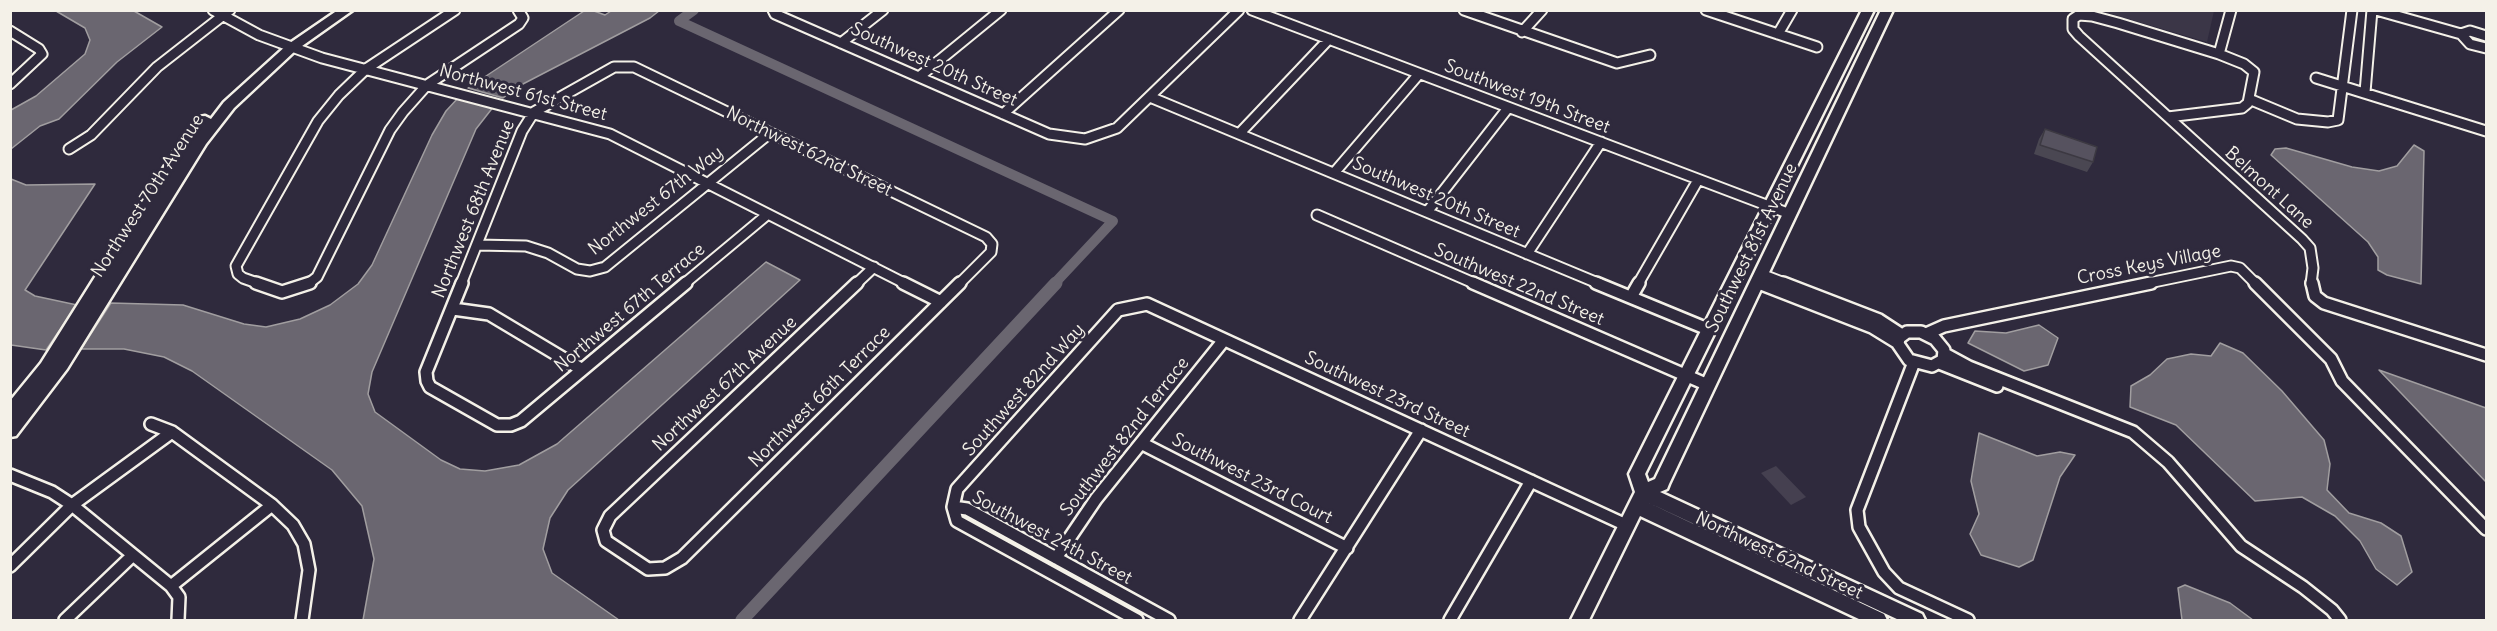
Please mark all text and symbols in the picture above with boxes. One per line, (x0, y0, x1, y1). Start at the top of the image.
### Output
street label: Southwest 20th Street (847, 19, 1021, 111)
street label: Southwest 19th Street (1441, 55, 1613, 139)
street label: Northwest 61st Street (437, 60, 609, 126)
street label: Northwest 62nd Street (722, 102, 896, 202)
street label: Northwest 70th Avenue (87, 110, 209, 282)
street label: Northwest 68th Avenue (428, 117, 520, 301)
street label: Northwest 67th Way (585, 142, 727, 260)
street label: Belmont Lane (2220, 142, 2318, 234)
street label: Southwest 20th Street (1349, 153, 1523, 243)
street label: Southwest 81st Avenue (1702, 160, 1802, 336)
street label: Northwest 67th Terrace (550, 239, 710, 377)
street label: Southwest 22nd Street (1431, 239, 1607, 331)
street label: Cross Keys Village (2075, 240, 2223, 290)
street label: Northwest 67th Avenue (649, 312, 801, 456)
street label: Southwest 82nd Way (959, 319, 1089, 461)
street label: Northwest 66th Terrace (745, 322, 895, 472)
street label: Southwest 23rd Street (1301, 347, 1473, 443)
street label: Southwest 82nd Terrace (1056, 353, 1194, 521)
street label: Southwest 23rd Court (1168, 429, 1336, 529)
street label: Southwest 24th Street (968, 487, 1136, 589)
street label: Northwest 62nd Street (1692, 508, 1866, 604)

